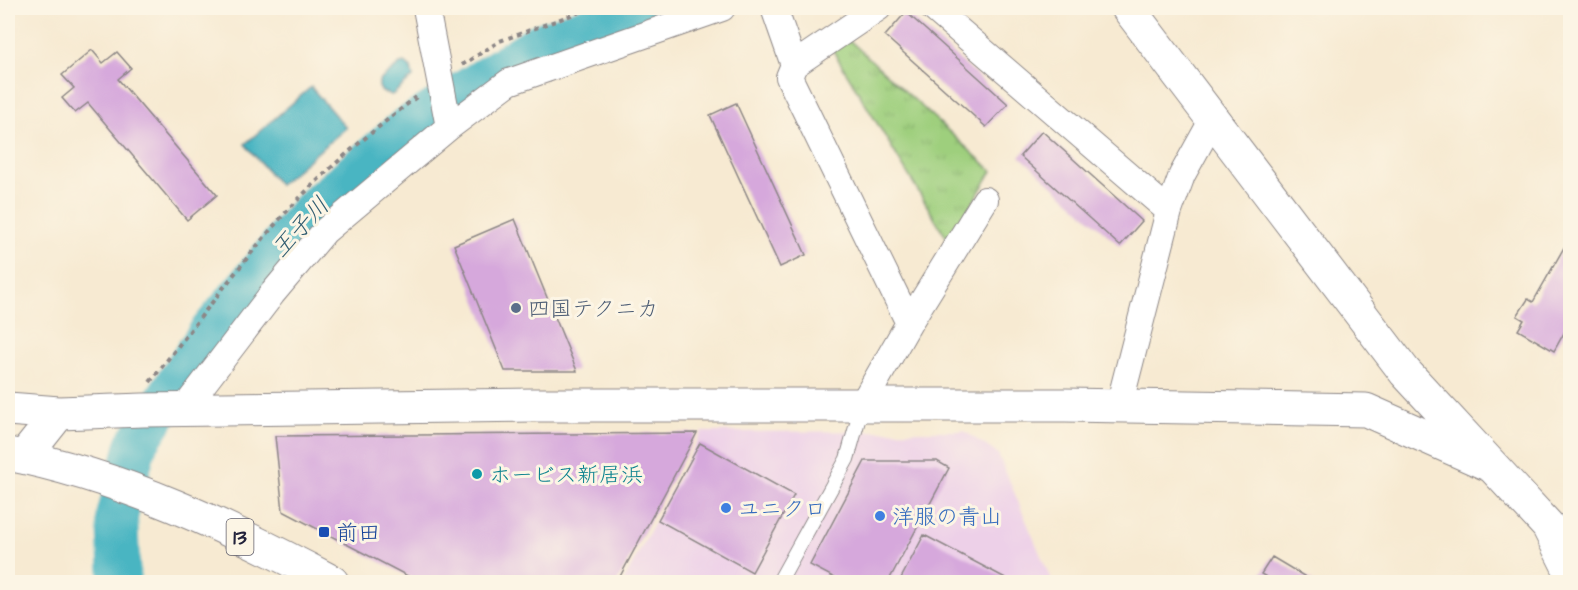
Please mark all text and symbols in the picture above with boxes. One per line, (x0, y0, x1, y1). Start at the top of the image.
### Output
water label: 王子川 (264, 190, 338, 266)
place label: 四国テクニカ (528, 294, 659, 325)
marker: 四国テクニカ (509, 301, 523, 315)
place label: ホービス新居浜 (489, 460, 643, 491)
marker: ホービス新居浜 (470, 467, 484, 481)
place label: ユニクロ (738, 494, 826, 525)
marker: ユニクロ (719, 501, 733, 515)
place label: 洋服の青山 (892, 502, 1002, 533)
marker: 洋服の青山 (873, 509, 887, 523)
place label: 前田 (336, 518, 380, 549)
road number: 13 (226, 519, 254, 555)
marker: 前田 (317, 525, 331, 539)

